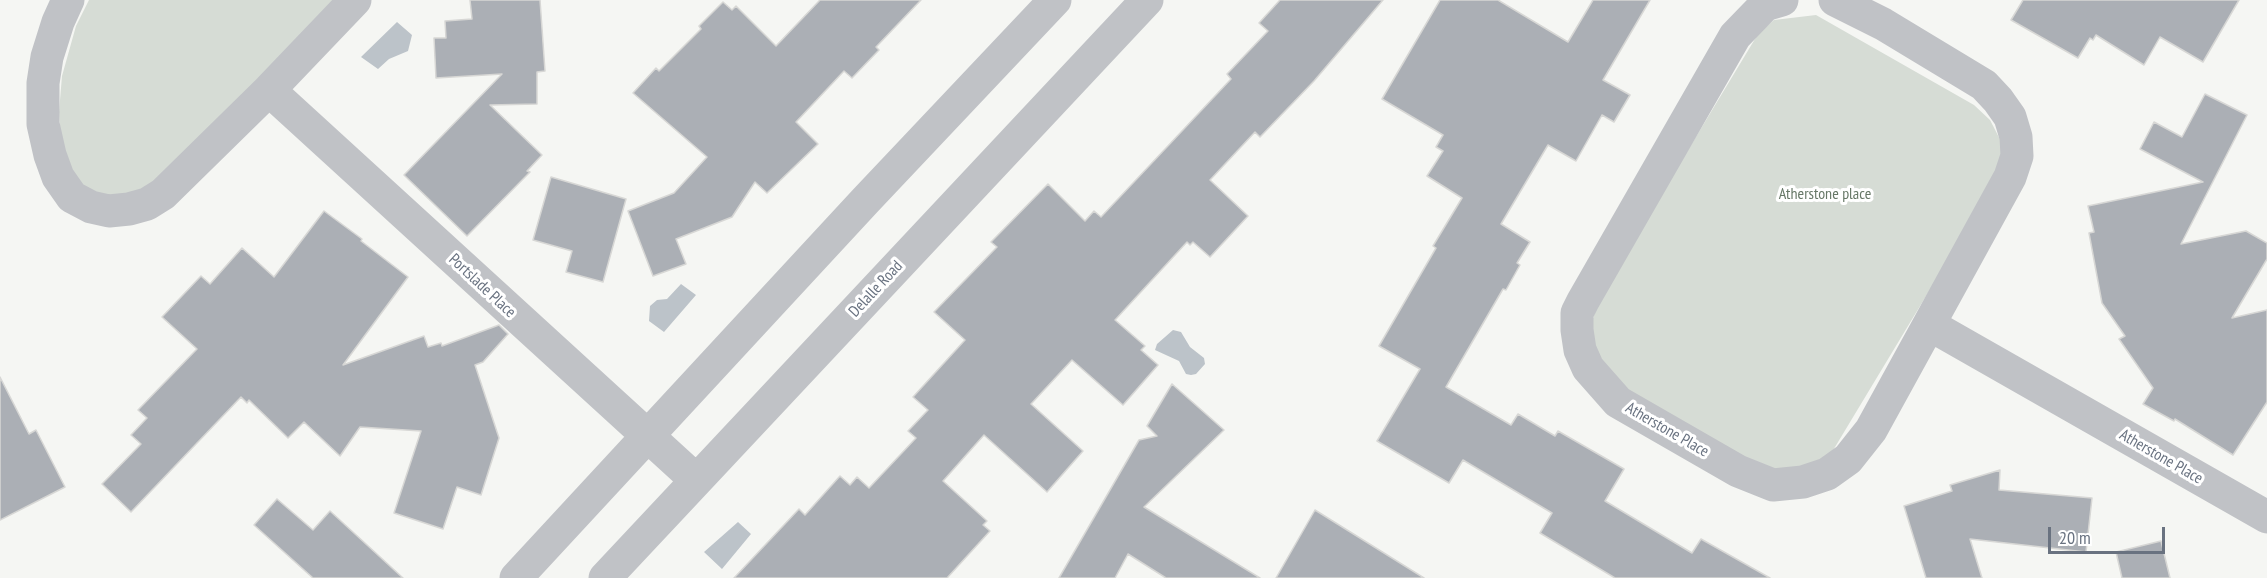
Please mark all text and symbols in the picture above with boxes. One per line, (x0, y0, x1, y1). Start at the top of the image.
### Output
park label: Atherstone place (1779, 184, 1871, 204)
street label: Portslade Place (444, 250, 520, 322)
street label: Delalle Road (845, 257, 907, 321)
street label: Atherstone Place (1622, 398, 1712, 462)
street label: Atherstone Place (2116, 425, 2206, 489)
scale bar (2051, 515, 2168, 553)
text: 20 m (2059, 526, 2091, 549)

